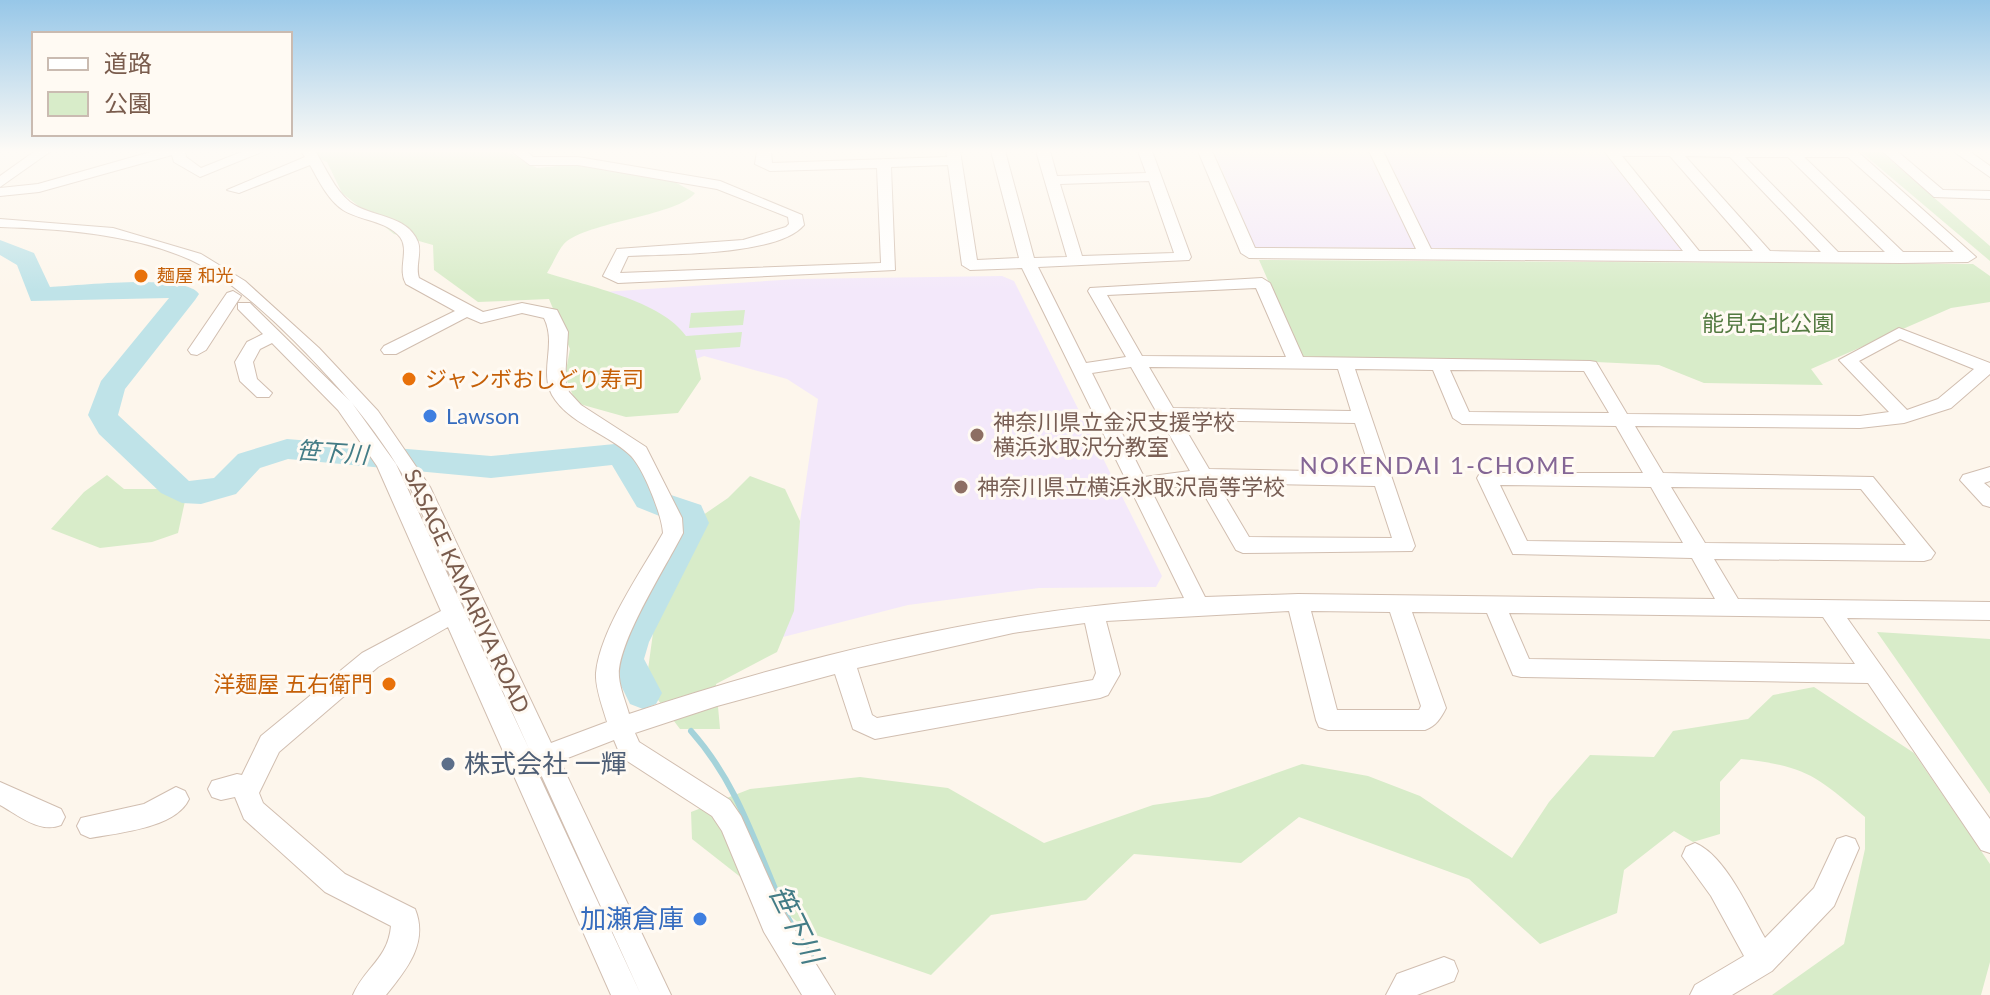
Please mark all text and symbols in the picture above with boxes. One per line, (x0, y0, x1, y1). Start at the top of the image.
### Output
legend (32, 32, 292, 136)
text: 道路 (104, 48, 152, 77)
text: 公園 (104, 88, 152, 117)
place label: 麺屋 和光 (157, 264, 234, 286)
marker: 麺屋 和光 (132, 267, 150, 285)
park label: 能見台北公園 (1702, 309, 1834, 336)
place label: ジャンボおしどり寿司 (425, 365, 644, 392)
marker: ジャンボおしどり寿司 (400, 370, 418, 388)
place label: Lawson (446, 402, 520, 429)
marker: Lawson (421, 407, 439, 425)
place label: 神奈川県立金沢支援学校 横浜氷取沢分教室 (993, 408, 1235, 460)
marker: 神奈川県立金沢支援学校 横浜氷取沢分教室 (968, 426, 986, 444)
water label: 笹下川 (295, 435, 372, 469)
district label: NOKENDAI 1-CHOME (1299, 450, 1577, 479)
street label: SASAGE KAMARIYA ROAD (399, 464, 536, 717)
place label: 神奈川県立横浜氷取沢高等学校 (977, 473, 1285, 500)
marker: 神奈川県立横浜氷取沢高等学校 (952, 478, 970, 496)
place label: 洋麺屋 五右衛門 (213, 670, 373, 697)
marker: 洋麺屋 五右衛門 (380, 675, 398, 693)
place label: 株式会社 一輝 (464, 747, 627, 779)
marker: 株式会社 一輝 (439, 755, 457, 773)
water label: 笹下川 (763, 878, 832, 971)
place label: 加瀬倉庫 (580, 902, 684, 934)
marker: 加瀬倉庫 (691, 910, 709, 928)

